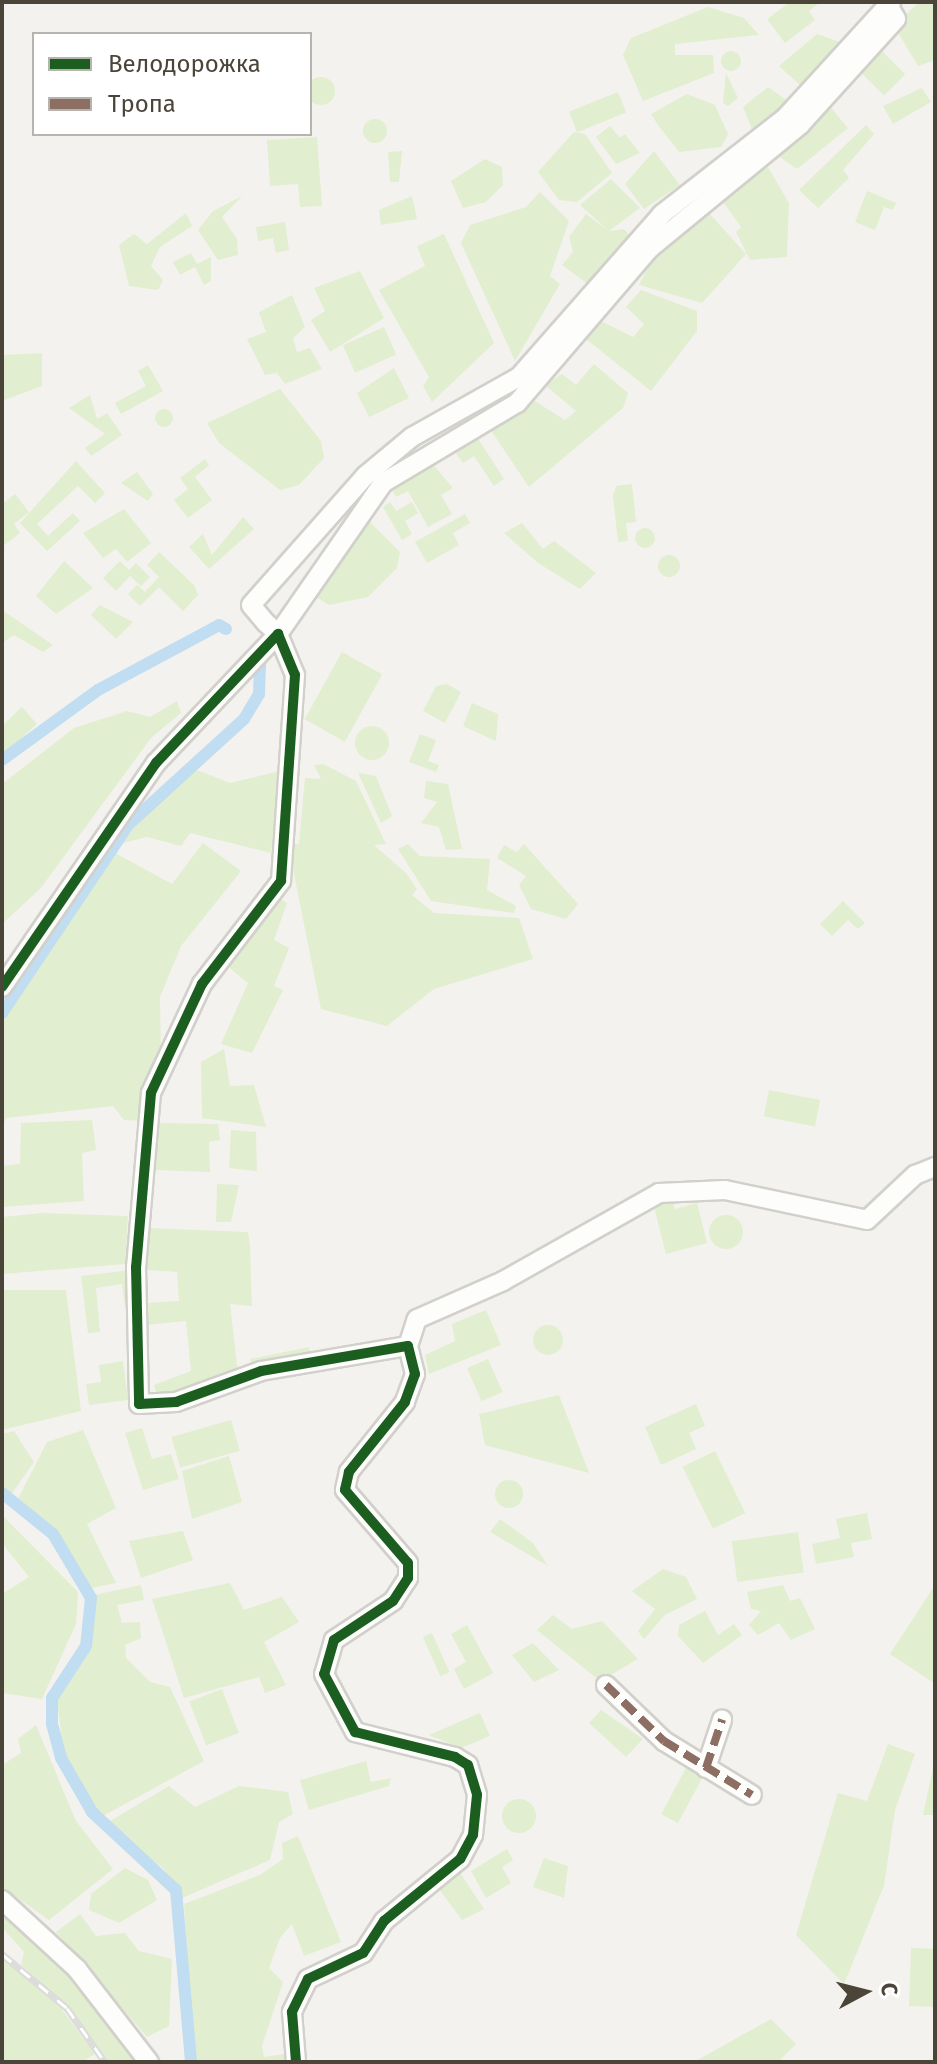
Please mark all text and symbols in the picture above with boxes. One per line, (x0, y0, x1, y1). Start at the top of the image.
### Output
legend (32, 32, 312, 136)
text: Велодорожка (108, 50, 261, 78)
text: Тропа (108, 90, 176, 118)
north arrow (825, 1952, 905, 2032)
text: С (875, 1981, 903, 1997)

